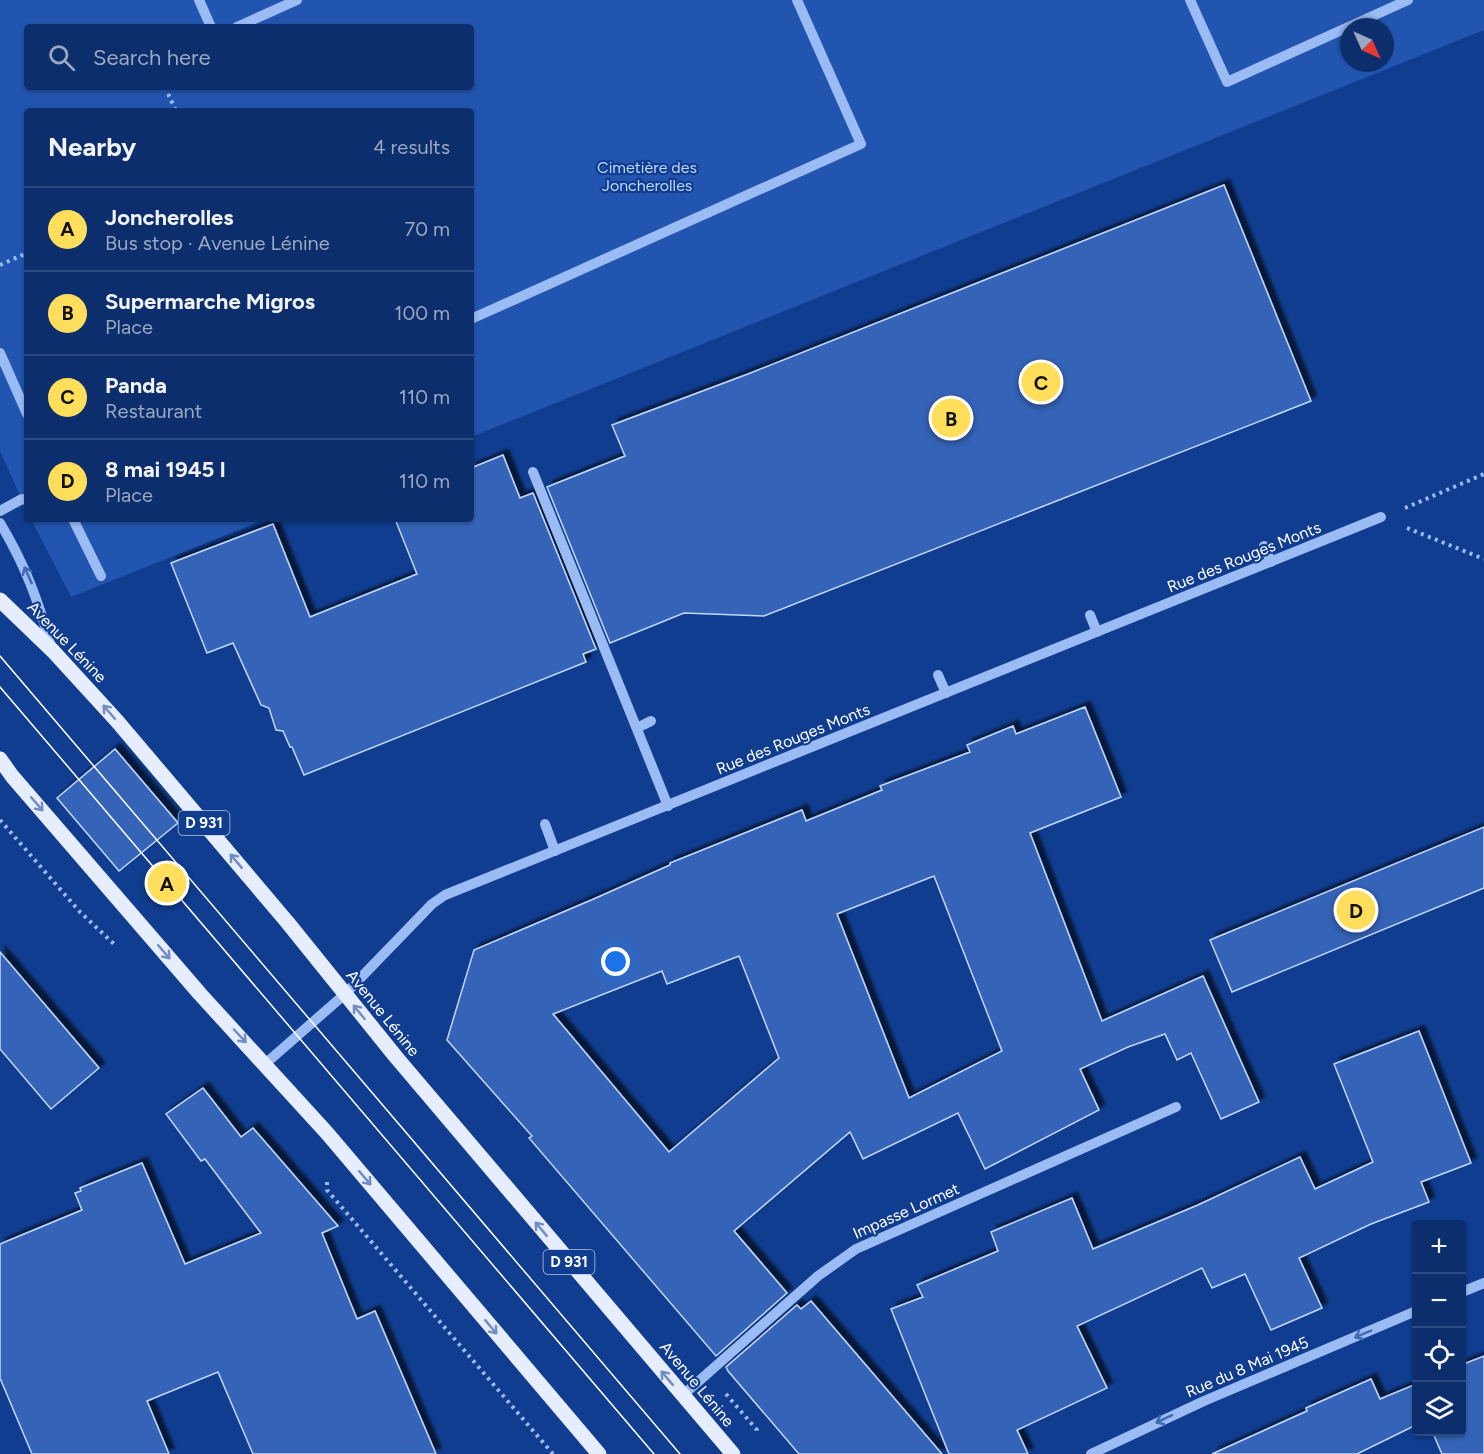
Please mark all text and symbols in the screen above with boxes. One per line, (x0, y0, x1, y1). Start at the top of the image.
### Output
north arrow (1340, 18, 1394, 72)
search box (24, 24, 474, 90)
icon: search (45, 41, 78, 74)
text: Search here (93, 44, 211, 71)
text: Nearby (48, 131, 136, 163)
text: 4 results (373, 135, 450, 159)
park label: Cimetière des Joncherolles (597, 158, 697, 195)
text: Joncherolles (105, 204, 234, 231)
text: A (60, 217, 75, 241)
text: 70 m (404, 217, 450, 241)
text: Bus stop · Avenue Lénine (105, 231, 330, 255)
text: Supermarche Migros (105, 288, 315, 315)
text: B (61, 301, 74, 325)
text: 100 m (394, 301, 450, 325)
text: Place (105, 315, 153, 339)
pin: C (1022, 360, 1060, 404)
text: Panda (105, 372, 167, 399)
text: C (60, 385, 75, 409)
text: 110 m (399, 385, 450, 409)
pin: B (932, 396, 970, 440)
text: Restaurant (105, 399, 202, 423)
text: 8 mai 1945 I (105, 456, 226, 483)
text: D (61, 469, 75, 493)
text: 110 m (399, 469, 450, 493)
text: Place (105, 483, 153, 507)
street label: Rue des Rouges Monts (1164, 517, 1324, 597)
one-way arrow (21, 567, 33, 585)
street label: Avenue Lénine (24, 597, 111, 687)
street label: Rue des Rouges Monts (713, 699, 873, 779)
one-way arrow (102, 705, 116, 720)
one-way arrow (30, 796, 44, 811)
road number: D 931 (178, 811, 230, 835)
one-way arrow (229, 854, 243, 869)
pin: A (148, 860, 186, 906)
pin: D (1336, 888, 1376, 932)
one-way arrow (157, 944, 171, 959)
your location (601, 947, 630, 976)
street label: Avenue Lénine (342, 966, 424, 1060)
one-way arrow (353, 1004, 366, 1020)
one-way arrow (233, 1029, 247, 1044)
one-way arrow (358, 1170, 371, 1186)
street label: Impasse Lormet (850, 1179, 962, 1243)
map controls (1412, 1220, 1466, 1436)
button: + (1412, 1220, 1466, 1274)
one-way arrow (534, 1222, 548, 1237)
road number: D 931 (544, 1250, 594, 1274)
button: − (1412, 1274, 1466, 1328)
one-way arrow (484, 1319, 497, 1335)
button: locate (1412, 1328, 1466, 1382)
one-way arrow (1354, 1329, 1372, 1340)
street label: Rue du 8 Mai 1945 (1183, 1333, 1311, 1401)
street label: Avenue Lénine (656, 1338, 738, 1431)
one-way arrow (661, 1370, 674, 1386)
button: layers (1412, 1382, 1466, 1436)
one-way arrow (1156, 1414, 1174, 1426)

